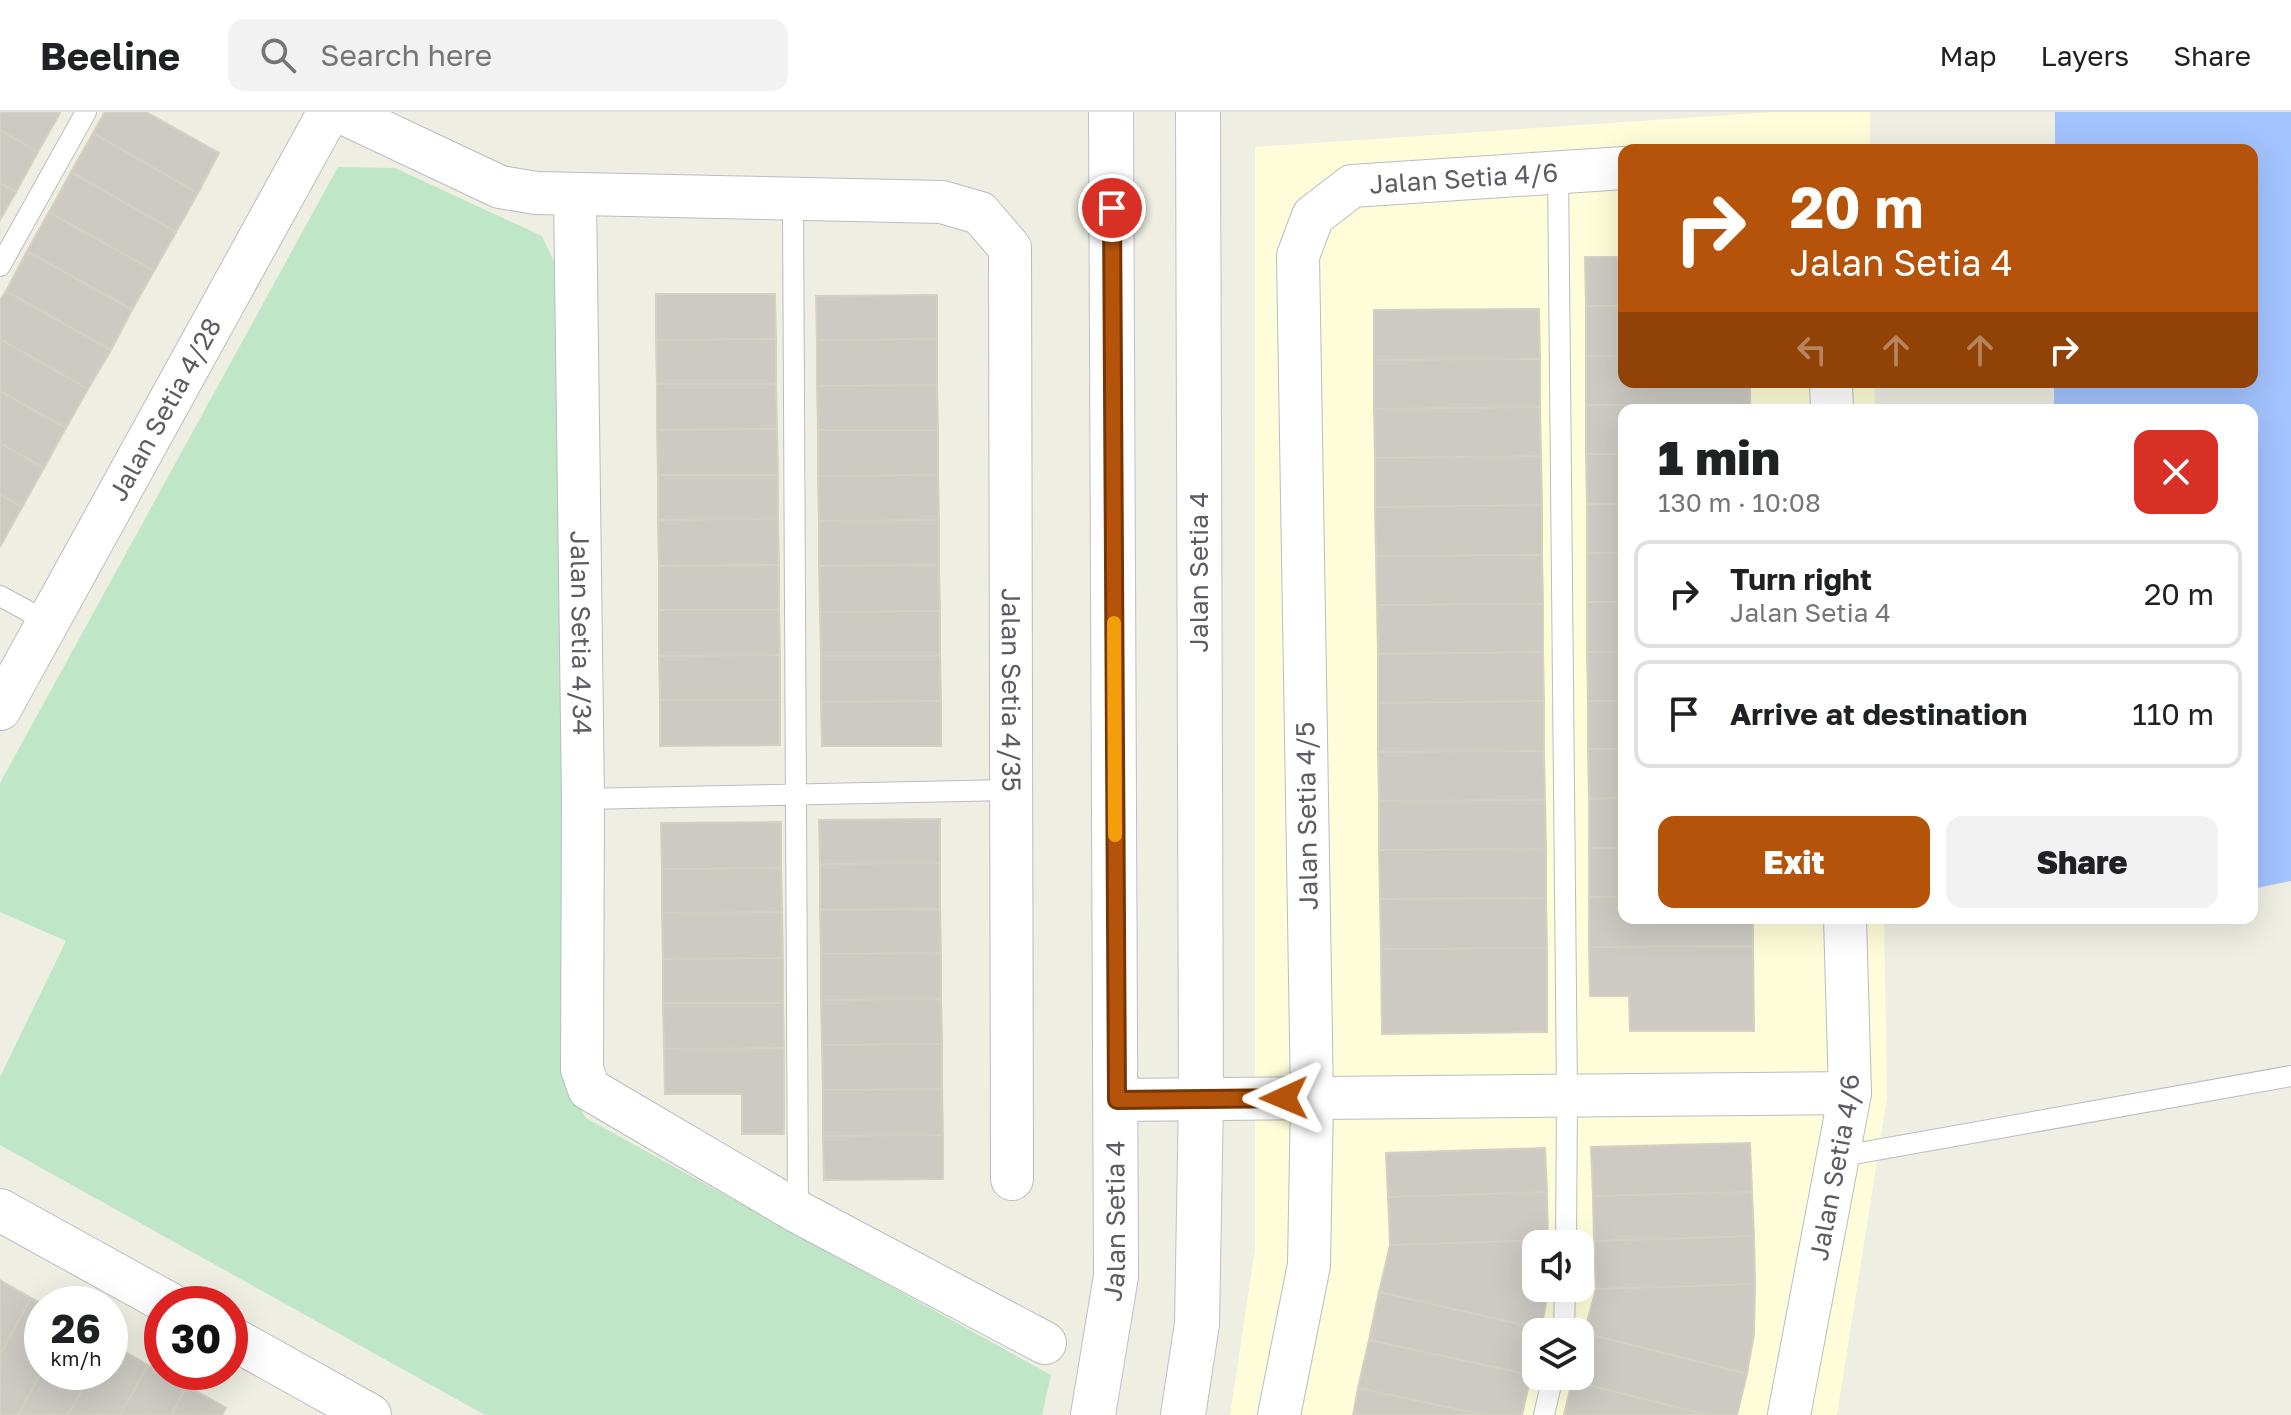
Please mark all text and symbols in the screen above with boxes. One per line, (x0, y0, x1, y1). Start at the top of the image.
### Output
search box (228, 19, 788, 91)
text: Beeline (40, 33, 180, 78)
icon: search (256, 33, 300, 77)
text: Search here (320, 37, 492, 73)
text: Map (1939, 39, 1997, 72)
text: Layers (2041, 39, 2129, 72)
text: Share (2173, 39, 2251, 72)
street label: Jalan Setia 4/6 (1368, 156, 1559, 200)
text: 20 m (1790, 173, 1924, 240)
pin (1078, 174, 1146, 242)
icon: right (1658, 176, 1762, 280)
icon: arrive (1090, 186, 1134, 230)
text: Jalan Setia 4 (1790, 241, 2013, 284)
street label: Jalan Setia 4/28 (102, 312, 228, 506)
icon: left (1790, 328, 1834, 372)
icon: ahead (1874, 328, 1918, 372)
icon: ahead (1958, 328, 2002, 372)
icon: right (2042, 328, 2086, 372)
text: 1 min (1658, 428, 1780, 486)
button: close (2134, 430, 2218, 514)
text: 130 m · 10:08 (1658, 487, 1821, 518)
street label: Jalan Setia 4 (1183, 492, 1214, 652)
street label: Jalan Setia 4/34 (564, 531, 598, 735)
text: Turn right (1730, 561, 1872, 597)
icon: right (1662, 572, 1706, 616)
text: 20 m (2144, 576, 2214, 612)
street label: Jalan Setia 4/35 (996, 588, 1027, 792)
text: Jalan Setia 4 (1730, 597, 1891, 628)
icon: arrive (1662, 692, 1706, 736)
text: Arrive at destination (1730, 696, 2027, 732)
text: 110 m (2132, 696, 2214, 732)
street label: Jalan Setia 4/5 (1289, 722, 1324, 910)
button: Exit (1658, 816, 1930, 908)
button: Share (1946, 816, 2218, 908)
position arrow (1242, 1056, 1326, 1140)
street label: Jalan Setia 4/6 (1803, 1074, 1865, 1263)
street label: Jalan Setia 4 (1096, 1140, 1131, 1303)
map controls (1522, 1230, 1594, 1390)
button: sound (1522, 1230, 1594, 1302)
speed limit sign: 30 (144, 1286, 248, 1390)
text: 26 (51, 1304, 101, 1352)
button: layers (1522, 1318, 1594, 1390)
text: km/h (51, 1346, 101, 1370)

